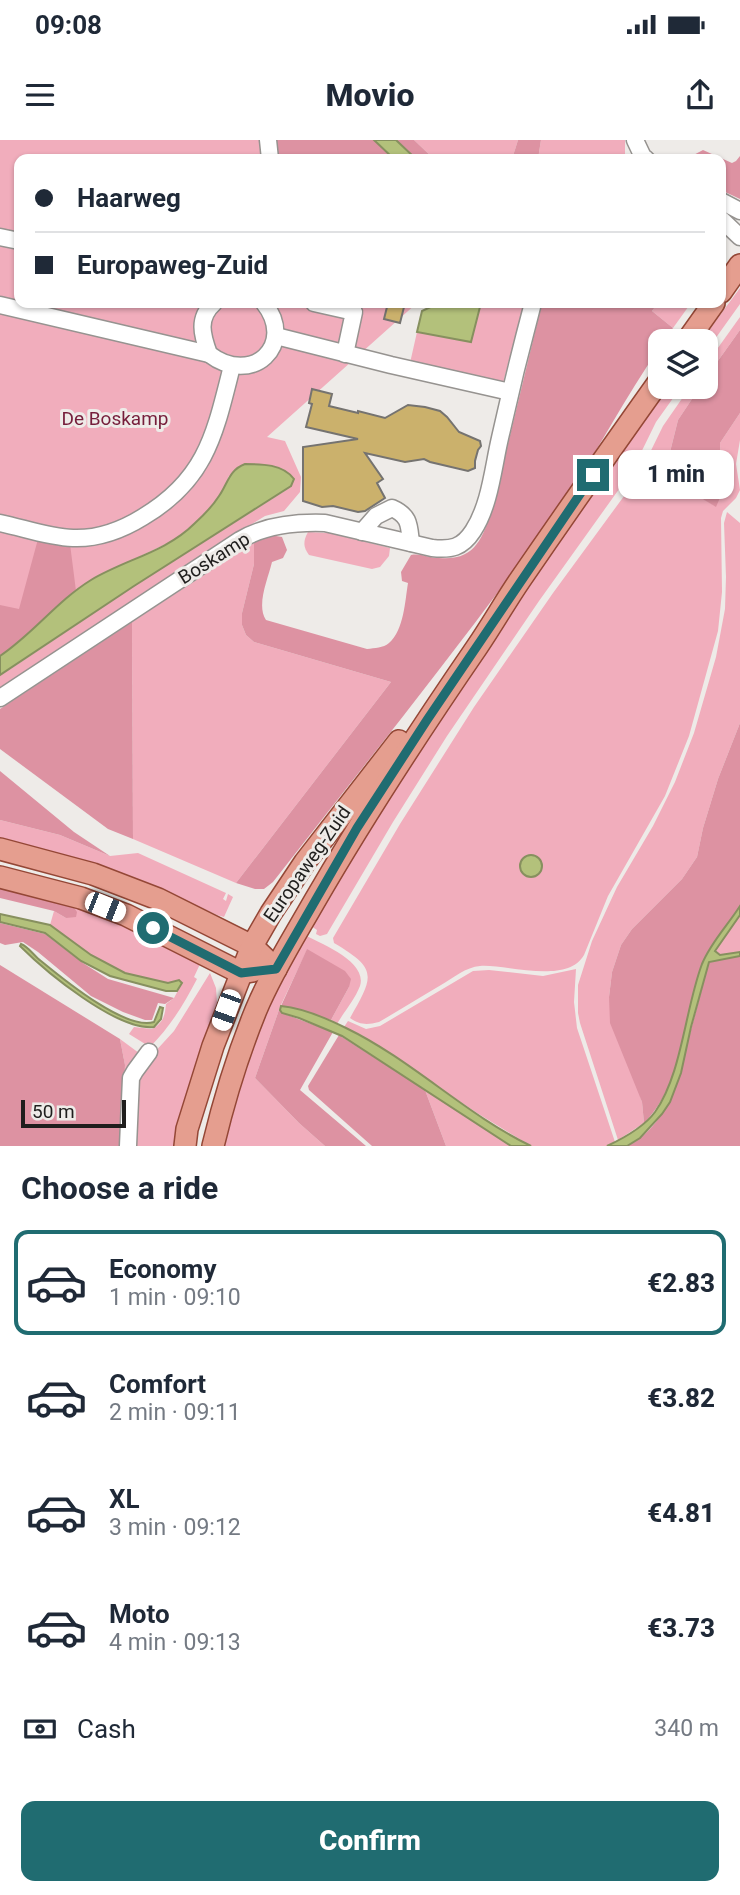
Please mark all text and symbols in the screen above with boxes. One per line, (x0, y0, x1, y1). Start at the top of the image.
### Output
text: 09:08 (35, 10, 102, 40)
icon: menu (21, 76, 59, 114)
text: Movio (326, 76, 414, 114)
icon: share (681, 76, 719, 114)
text: Haarweg (77, 183, 181, 213)
text: Europaweg-Zuid (77, 250, 268, 280)
map controls (648, 329, 718, 399)
button: layers (648, 329, 718, 399)
park label: De Boskamp (61, 407, 169, 430)
callout: 1 min (618, 450, 733, 500)
route end (577, 459, 609, 491)
text: 1 min (647, 461, 705, 488)
street label: Boskamp (174, 527, 254, 589)
street label: Europaweg-Zuid (258, 801, 356, 927)
car (82, 889, 129, 925)
route start (137, 912, 169, 944)
car (209, 987, 244, 1033)
scale bar (21, 1097, 126, 1129)
text: 50 m (32, 1100, 75, 1123)
text: Choose a ride (21, 1169, 218, 1207)
icon: car (25, 1251, 88, 1314)
text: Economy (109, 1254, 216, 1284)
text: €2.83 (647, 1268, 715, 1298)
text: 1 min · 09:10 (109, 1284, 241, 1311)
icon: car (25, 1366, 88, 1429)
text: Comfort (109, 1369, 206, 1399)
text: €3.82 (647, 1383, 715, 1413)
text: 2 min · 09:11 (109, 1399, 241, 1426)
icon: car (25, 1481, 88, 1544)
text: XL (109, 1484, 140, 1514)
text: €4.81 (647, 1498, 715, 1528)
text: 3 min · 09:12 (109, 1514, 241, 1541)
icon: car (25, 1596, 88, 1659)
text: Moto (109, 1599, 170, 1629)
text: €3.73 (647, 1613, 715, 1643)
text: 4 min · 09:13 (109, 1629, 241, 1656)
icon: cash (21, 1710, 59, 1748)
text: Cash (77, 1714, 136, 1744)
text: 340 m (654, 1715, 719, 1742)
button: Confirm (21, 1801, 719, 1881)

